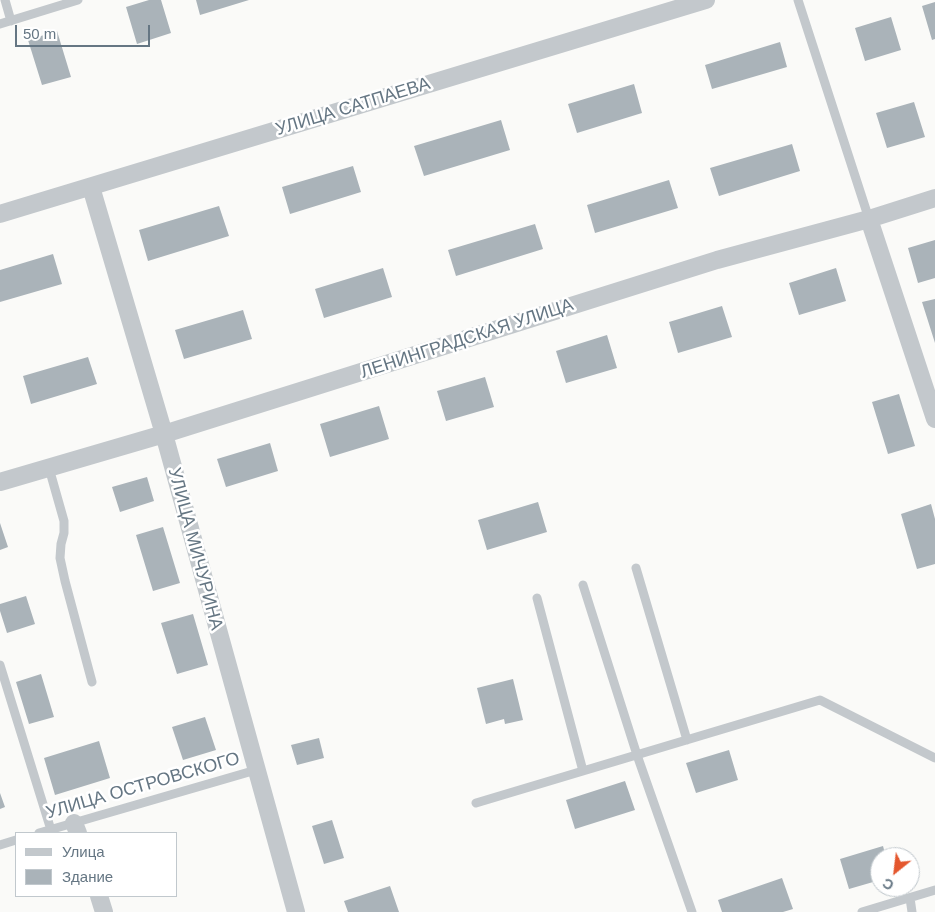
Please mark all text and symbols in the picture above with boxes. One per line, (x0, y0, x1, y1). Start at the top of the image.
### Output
scale bar (18, 15, 152, 47)
text: 50 m (23, 25, 56, 42)
street label: УЛИЦА САТПАЕВА (273, 73, 433, 141)
street label: ЛЕНИНГРАДСКАЯ УЛИЦА (358, 294, 576, 384)
street label: УЛИЦА МИЧУРИНА (163, 465, 227, 633)
street label: УЛИЦА ОСТРОВСКОГО (44, 748, 242, 824)
legend (15, 832, 178, 897)
text: Улица (62, 843, 105, 860)
north arrow (870, 847, 920, 897)
text: Здание (62, 868, 113, 885)
text: С (880, 875, 897, 894)

